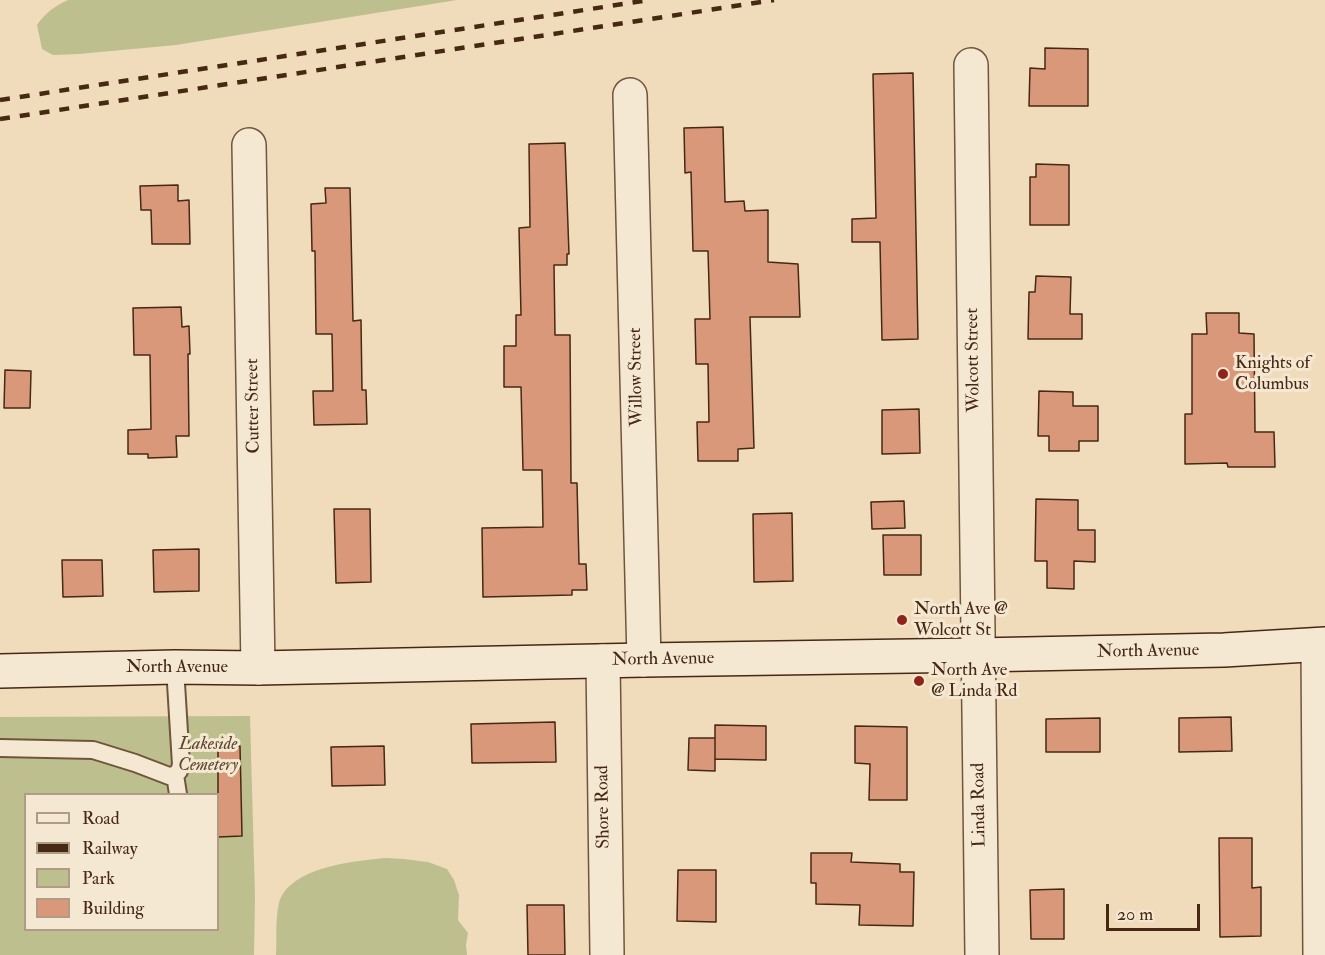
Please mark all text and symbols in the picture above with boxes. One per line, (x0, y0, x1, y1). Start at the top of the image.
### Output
street label: Wolcott Street (962, 308, 986, 412)
street label: Willow Street (625, 327, 649, 427)
place label: Knights of Columbus (1235, 353, 1310, 395)
street label: Cutter Street (242, 358, 266, 454)
marker: Knights of Columbus (1216, 367, 1230, 381)
place label: North Ave @ Wolcott St (914, 599, 1008, 642)
marker: North Ave @ Wolcott St (895, 613, 909, 627)
street label: North Avenue (1097, 640, 1199, 664)
street label: North Avenue (612, 648, 714, 672)
street label: North Avenue (126, 657, 228, 679)
place label: North Ave @ Linda Rd (931, 660, 1017, 702)
marker: North Ave @ Linda Rd (912, 674, 926, 688)
park label: Lakeside Cemetery (178, 734, 238, 777)
street label: Linda Road (968, 762, 992, 848)
street label: Shore Road (592, 765, 616, 849)
legend (24, 793, 219, 931)
text: Road (82, 807, 120, 830)
text: Railway (82, 837, 138, 860)
text: Park (82, 867, 115, 890)
scale bar (1109, 892, 1204, 930)
text: Building (82, 897, 144, 920)
text: 20 m (1117, 903, 1153, 926)

